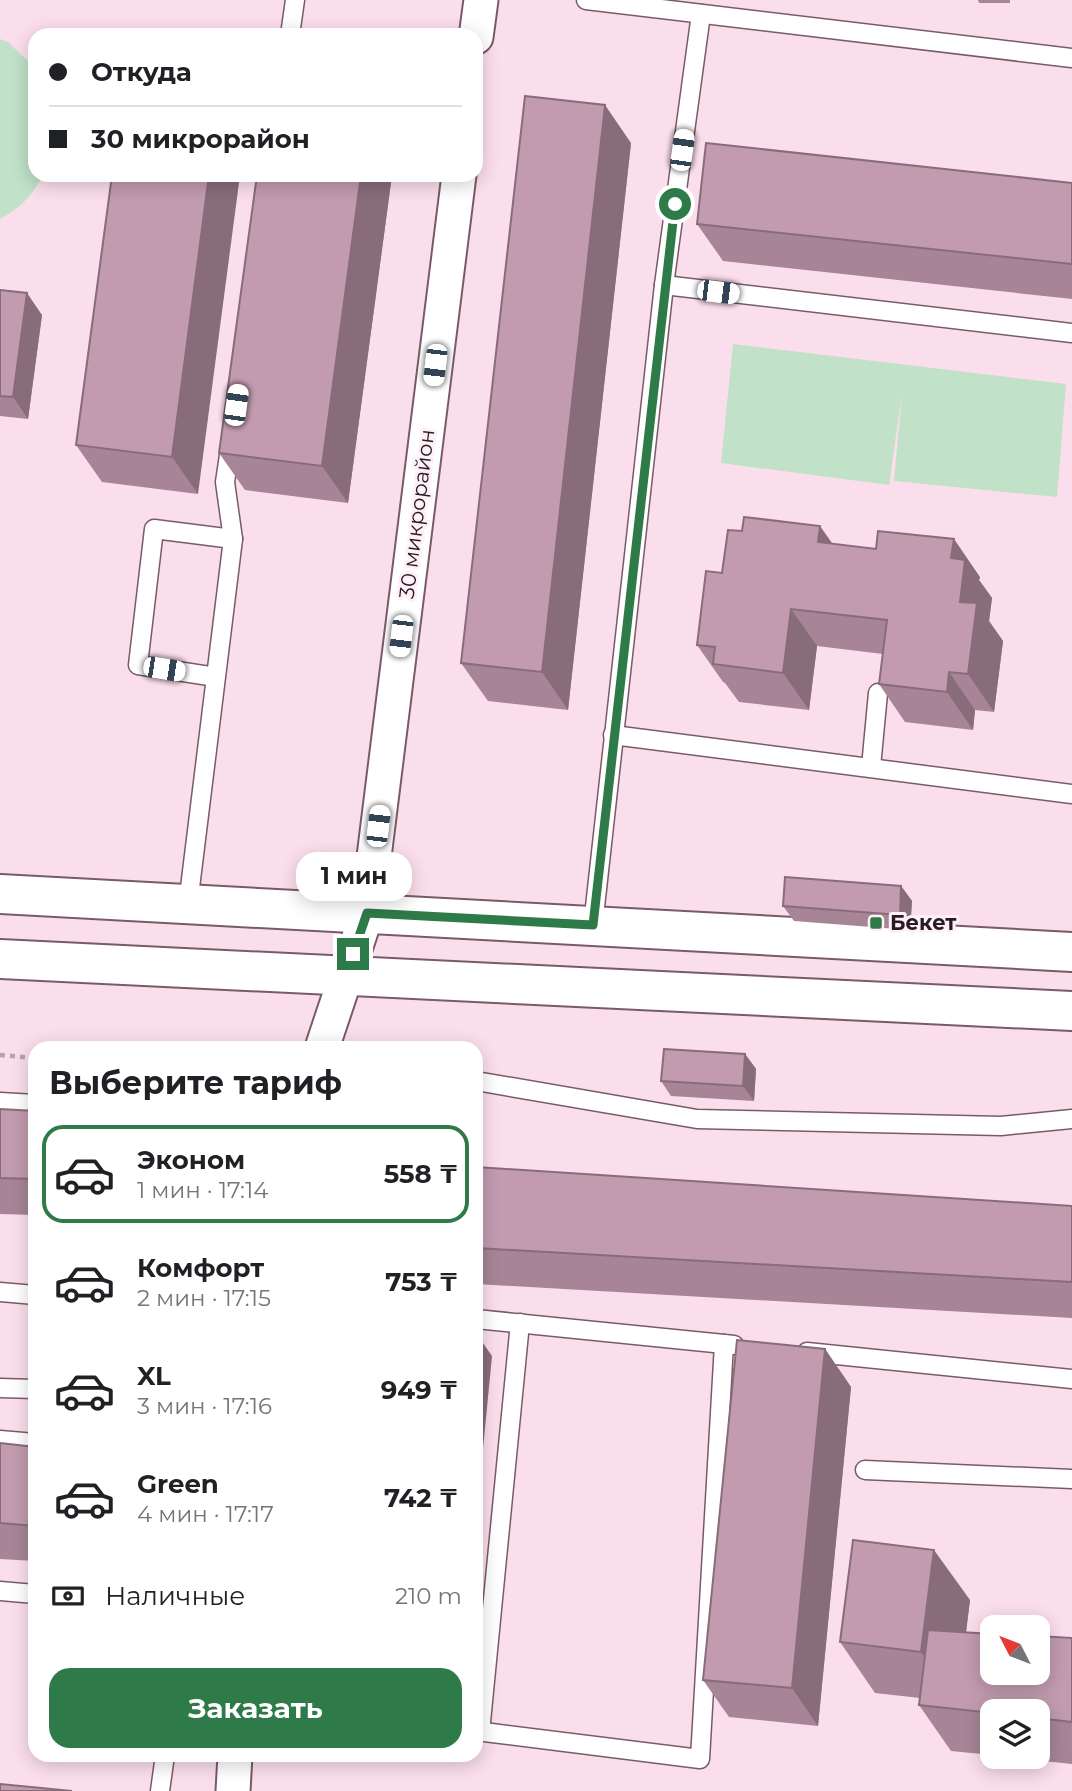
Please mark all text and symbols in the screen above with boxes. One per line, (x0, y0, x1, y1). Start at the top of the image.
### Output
text: Откуда (91, 56, 192, 88)
text: 30 микрорайон (91, 123, 310, 155)
car (669, 128, 696, 172)
route start (659, 188, 691, 220)
car (696, 279, 741, 305)
car (423, 343, 448, 387)
car (223, 383, 250, 427)
street label: 30 микрорайон (394, 428, 439, 600)
car (389, 614, 414, 658)
car (142, 655, 187, 683)
car (366, 804, 391, 848)
callout: 1 мин (295, 852, 411, 902)
text: 1 мин (321, 862, 387, 890)
place label: Бекет (890, 910, 957, 935)
marker: Бекет (868, 915, 884, 931)
route end (337, 938, 369, 970)
text: Выберите тариф (49, 1063, 342, 1102)
icon: car (53, 1143, 116, 1206)
text: Эконом (137, 1144, 245, 1176)
text: 558 ₸ (384, 1158, 458, 1190)
text: 1 мин · 17:14 (137, 1176, 268, 1204)
icon: car (53, 1251, 116, 1314)
text: Комфорт (137, 1252, 264, 1284)
text: 753 ₸ (385, 1266, 458, 1298)
text: 2 мин · 17:15 (137, 1284, 271, 1312)
icon: car (53, 1359, 116, 1422)
text: XL (137, 1360, 171, 1392)
text: 949 ₸ (381, 1374, 458, 1406)
text: 3 мин · 17:16 (137, 1392, 272, 1420)
icon: car (53, 1467, 116, 1530)
text: Green (137, 1468, 219, 1500)
text: 742 ₸ (384, 1482, 458, 1514)
text: 4 мин · 17:17 (137, 1500, 274, 1528)
icon: cash (49, 1577, 87, 1615)
text: Наличные (105, 1580, 245, 1612)
text: 210 m (395, 1582, 462, 1610)
north arrow (980, 1615, 1050, 1685)
map controls (980, 1615, 1050, 1769)
button: Заказать (49, 1668, 462, 1748)
button: layers (980, 1699, 1050, 1769)

